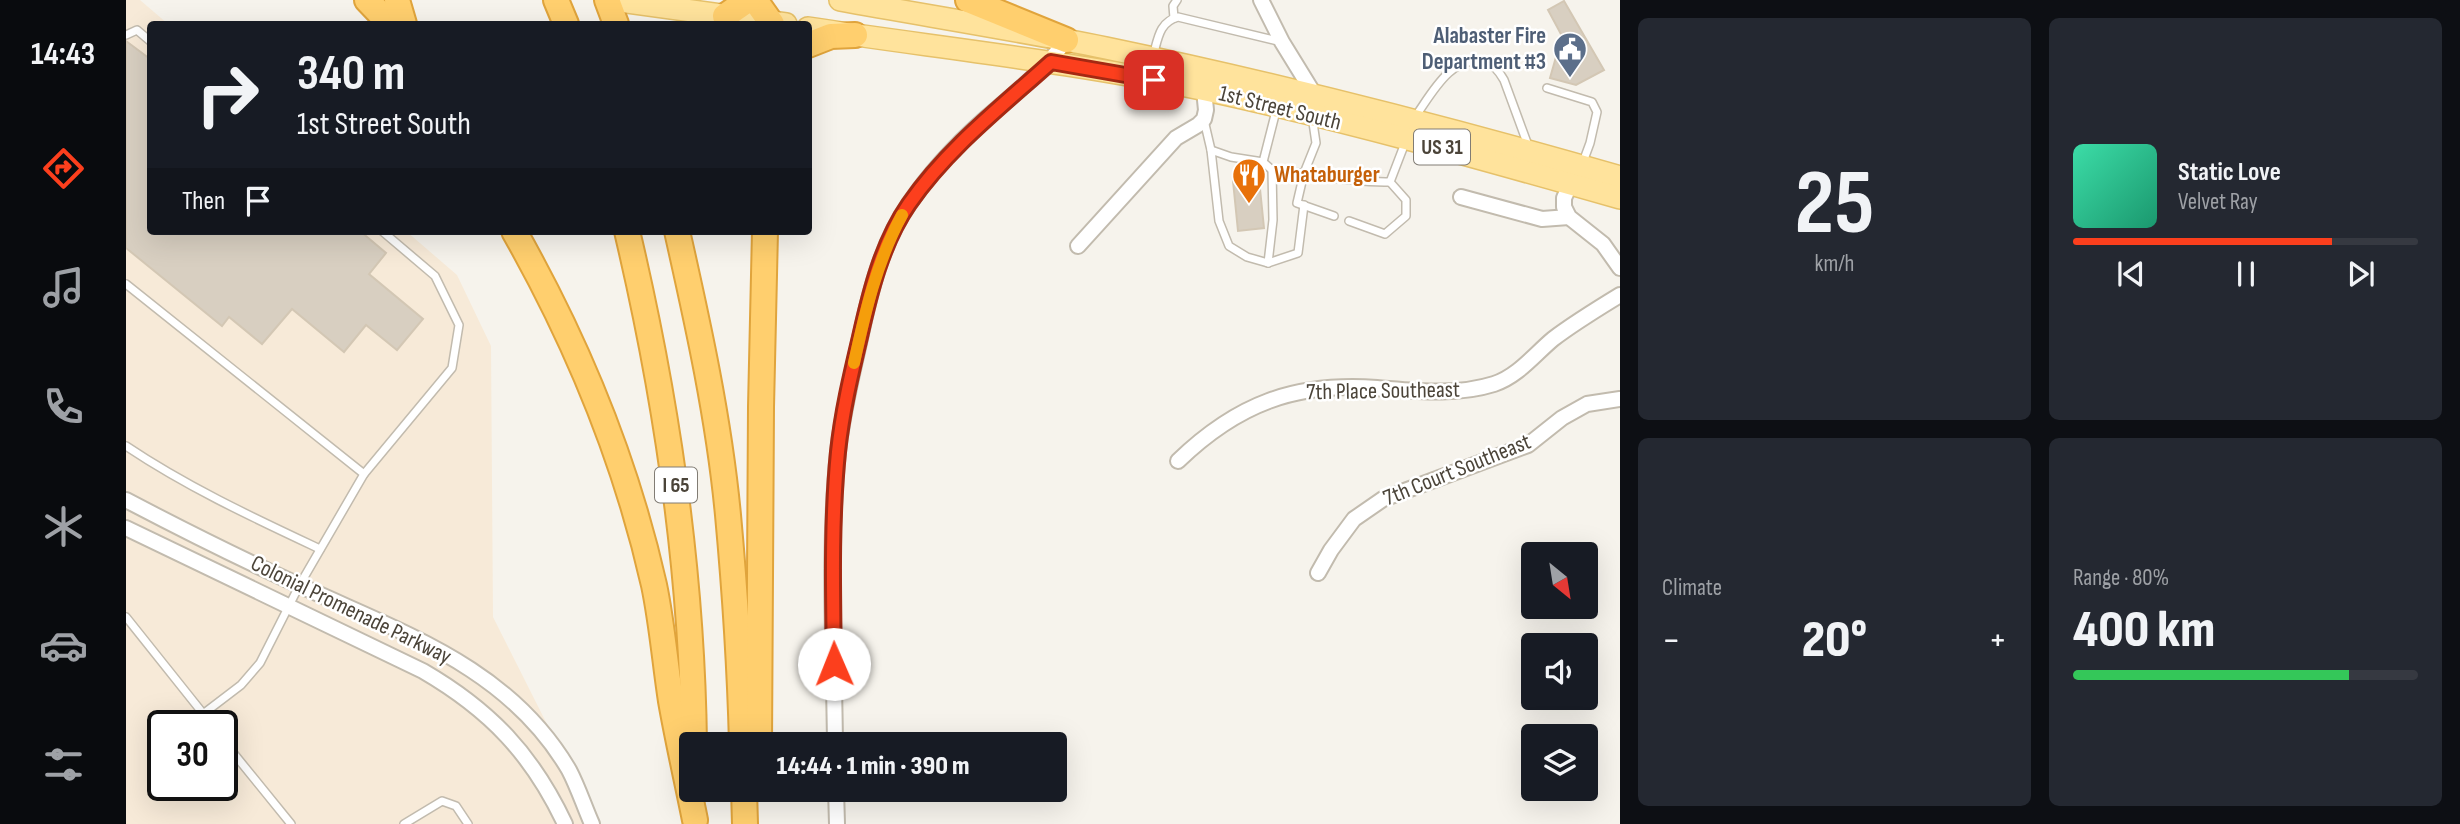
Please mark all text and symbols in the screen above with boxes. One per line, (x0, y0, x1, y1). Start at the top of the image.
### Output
place label: Alabaster Fire Department #3 (1422, 22, 1546, 76)
public building icon: Alabaster Fire Department #3 (1551, 30, 1589, 79)
text: 14:43 (31, 35, 95, 74)
text: 340 m (297, 45, 405, 104)
icon: right (182, 49, 273, 140)
pin (1124, 50, 1184, 110)
icon: arrive (1135, 61, 1173, 99)
street label: 1st Street South (1216, 79, 1344, 137)
text: 1st Street South (297, 105, 471, 144)
road number: US 31 (1414, 130, 1470, 164)
icon: directions (39, 144, 88, 193)
text: 25 (1795, 150, 1874, 259)
restaurant icon: Whataburger (1230, 156, 1268, 205)
text: Static Love (2178, 157, 2281, 188)
place label: Whataburger (1274, 161, 1380, 189)
icon: arrive (239, 182, 277, 220)
text: Then (182, 186, 225, 217)
text: Velvet Ray (2178, 188, 2258, 216)
text: km/h (1815, 250, 1854, 278)
icon: previous (2112, 255, 2150, 293)
icon: pause (2227, 255, 2265, 293)
icon: next (2342, 255, 2380, 293)
icon: music (39, 263, 88, 312)
street label: 7th Place Southeast (1306, 376, 1460, 406)
icon: phone (39, 382, 88, 431)
street label: 7th Court Southeast (1379, 428, 1535, 512)
road number: I 65 (655, 468, 697, 503)
icon: climate (39, 502, 88, 551)
north arrow (1521, 542, 1598, 620)
map controls (1521, 542, 1598, 801)
street label: Colonial Promenade Parkway (246, 549, 456, 671)
text: Range · 80% (2073, 564, 2169, 592)
text: Climate (1662, 574, 1722, 602)
text: 400 km (2073, 599, 2215, 662)
text: 20° (1802, 609, 1867, 672)
text: − (1662, 618, 1681, 663)
text: + (1988, 618, 2007, 663)
icon: car (39, 621, 88, 670)
position arrow (797, 627, 871, 701)
button: sound (1521, 633, 1598, 710)
speed limit sign: 30 (147, 710, 238, 801)
button: layers (1521, 724, 1598, 801)
icon: filters (39, 740, 88, 789)
text: 14:44 · 1 min · 390 m (777, 751, 969, 782)

